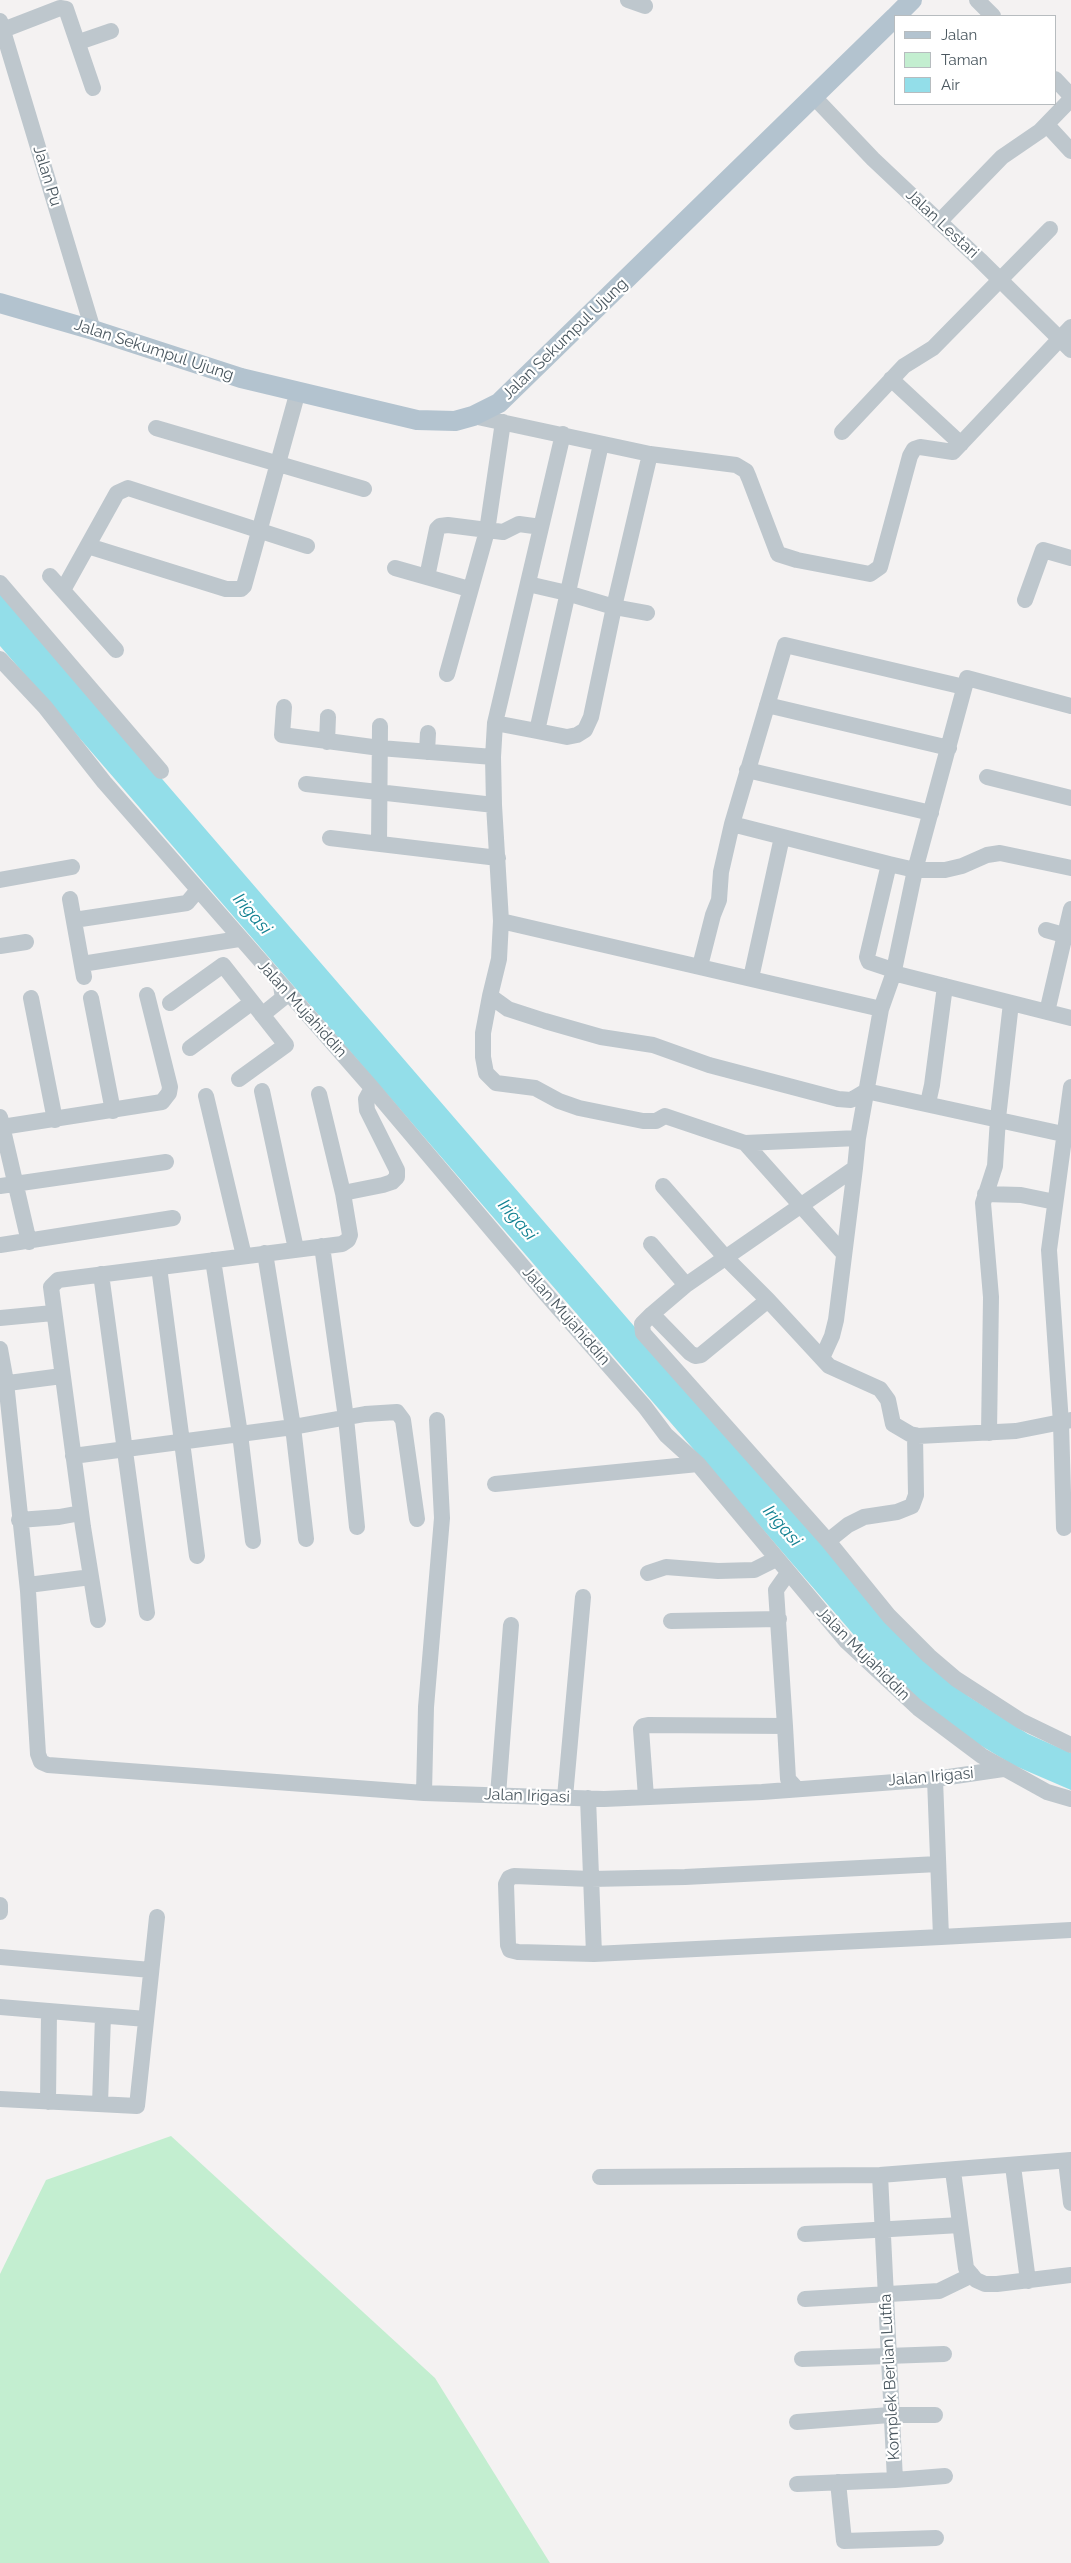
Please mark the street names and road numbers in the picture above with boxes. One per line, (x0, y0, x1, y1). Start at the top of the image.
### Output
street label: Jalan Pu (29, 143, 65, 209)
street label: Jalan Lestari (902, 186, 982, 262)
street label: Jalan Sekumpul Ujung (498, 274, 632, 404)
street label: Jalan Sekumpul Ujung (72, 315, 236, 385)
street label: Jalan Mujahiddin (253, 956, 351, 1062)
street label: Jalan Mujahiddin (518, 1263, 614, 1369)
street label: Jalan Mujahiddin (812, 1603, 914, 1705)
street label: Jalan Irigasi (887, 1764, 975, 1790)
street label: Jalan Irigasi (484, 1785, 570, 1807)
street label: Komplek Berlian Lutfia (876, 2293, 904, 2461)

